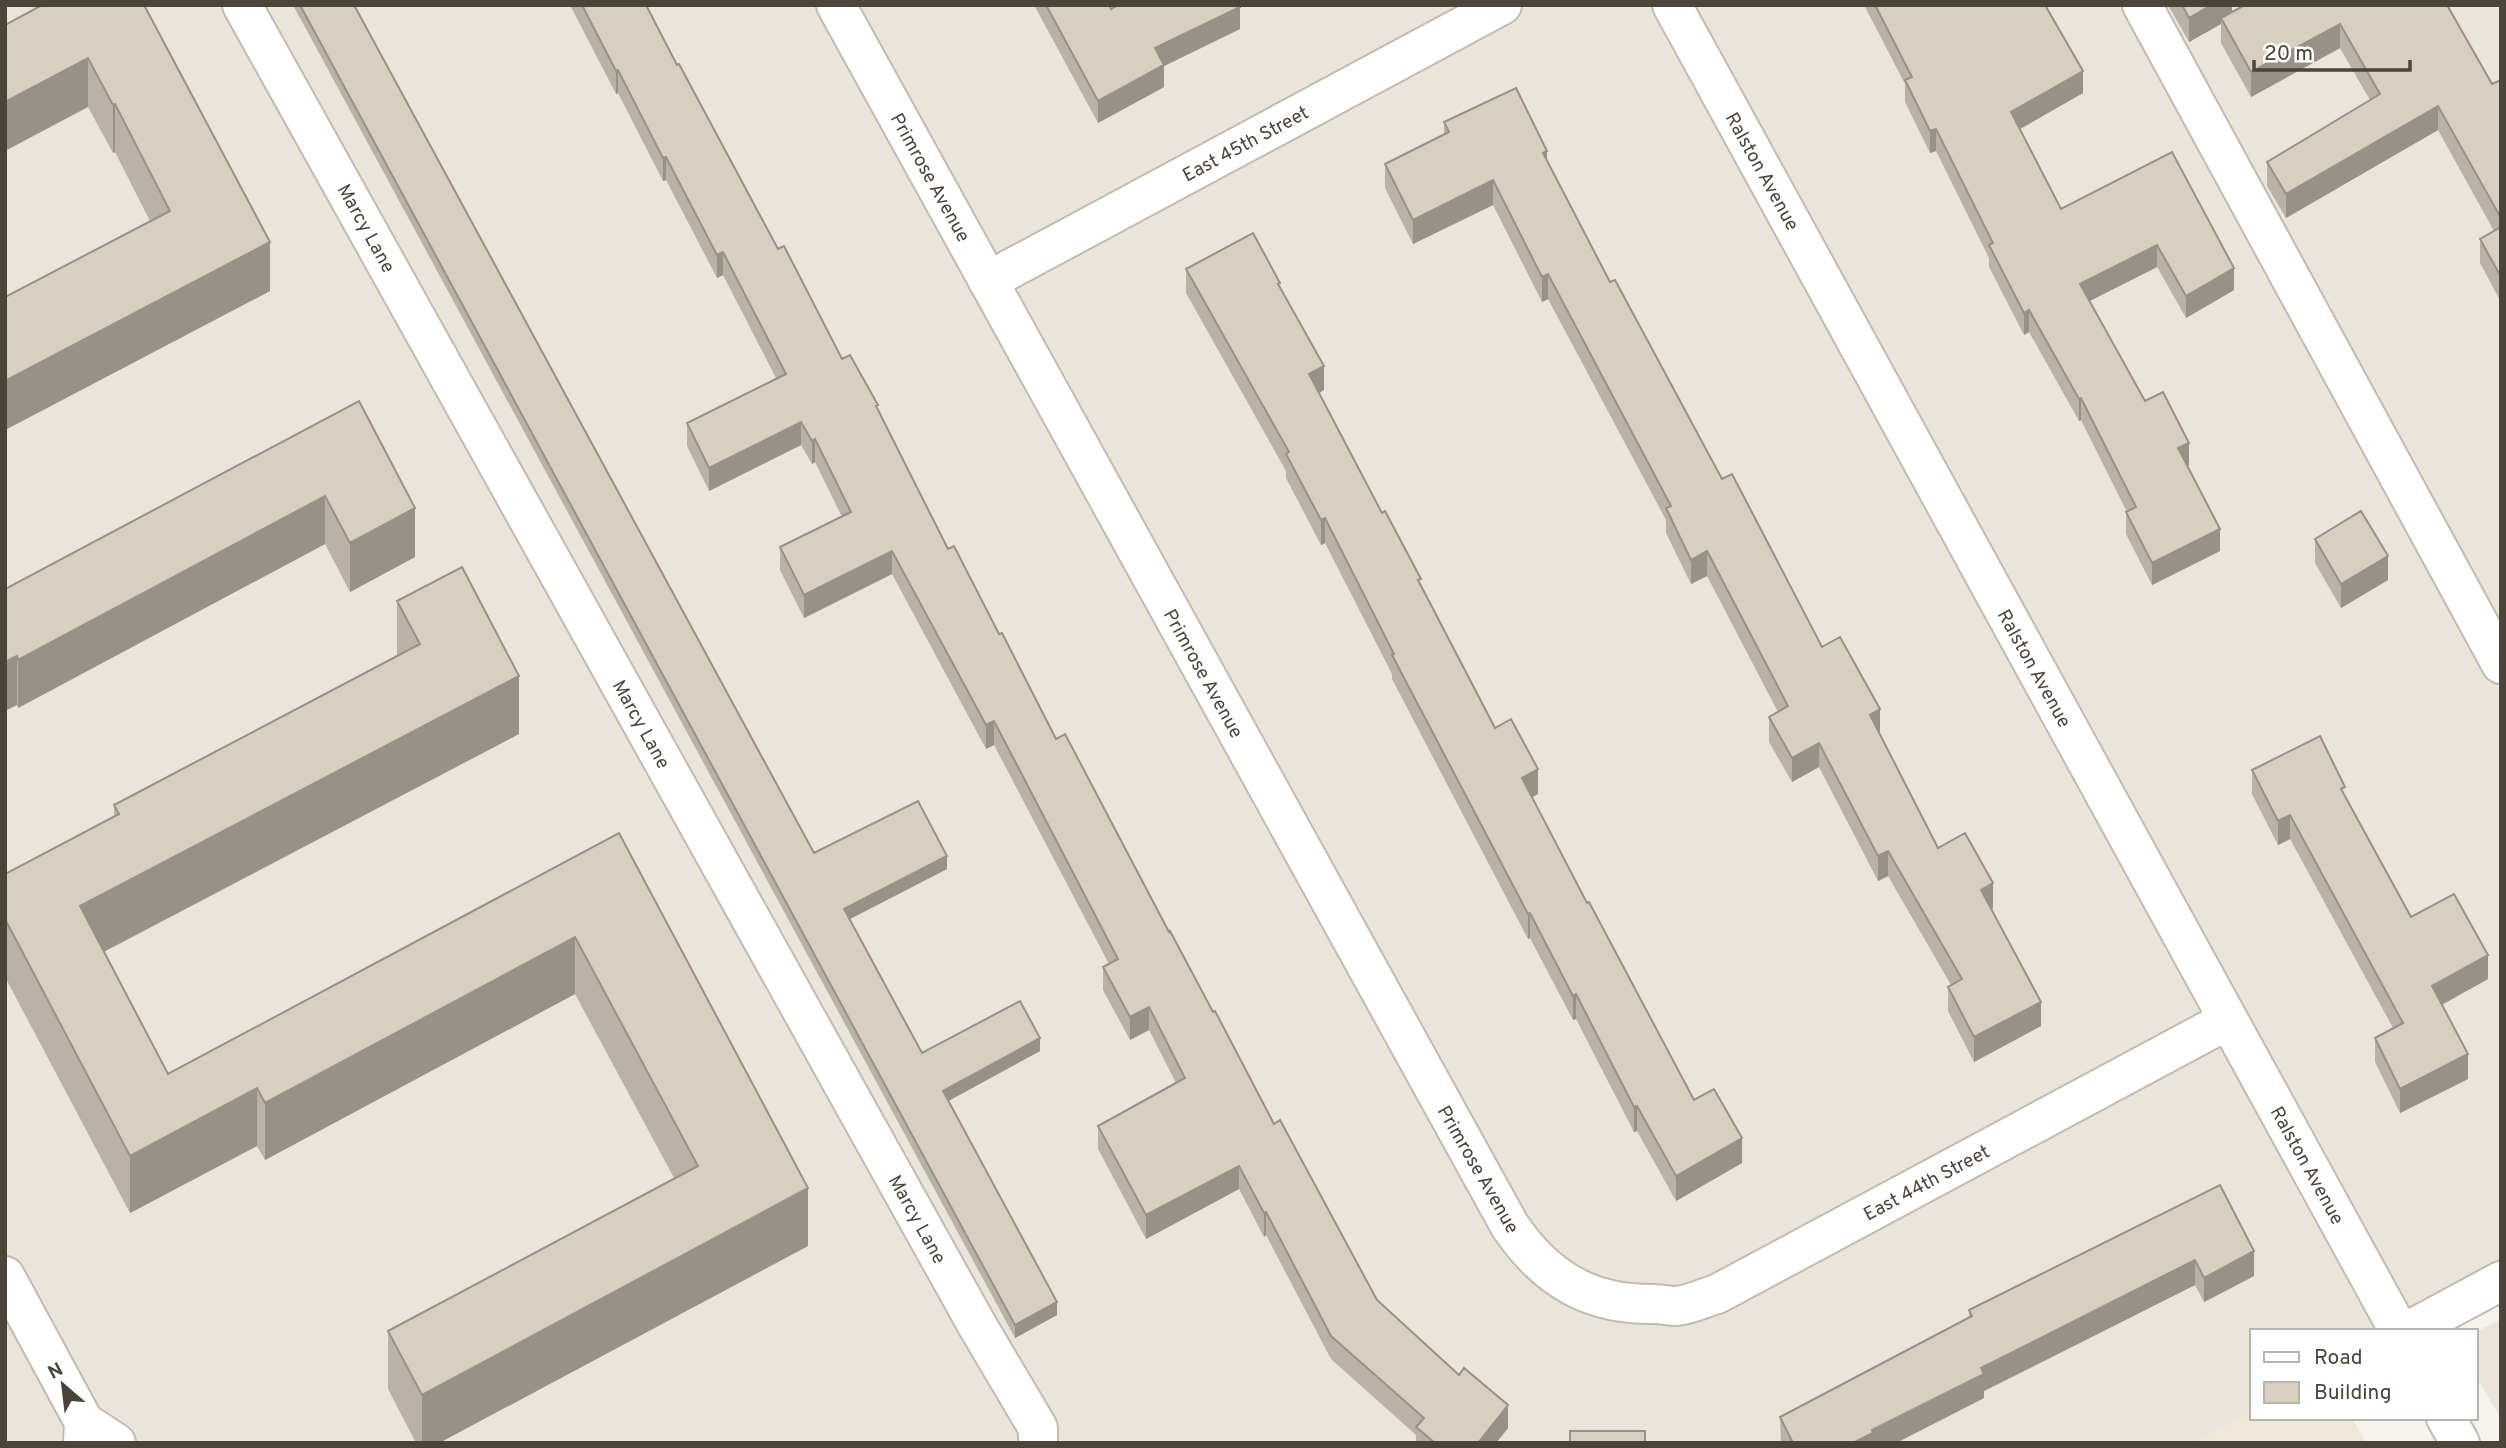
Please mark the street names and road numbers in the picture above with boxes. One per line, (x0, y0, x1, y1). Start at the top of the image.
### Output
street label: East 45th Street (1179, 101, 1313, 188)
street label: Primrose Avenue (884, 109, 975, 247)
street label: Ralston Avenue (1719, 109, 1804, 235)
street label: Marcy Lane (331, 180, 400, 278)
street label: Primrose Avenue (1157, 605, 1248, 743)
street label: Ralston Avenue (1991, 606, 2076, 732)
street label: Marcy Lane (606, 676, 675, 774)
street label: Primrose Avenue (1431, 1102, 1524, 1238)
street label: Ralston Avenue (2264, 1103, 2349, 1229)
street label: East 44th Street (1860, 1140, 1994, 1227)
street label: Marcy Lane (882, 1171, 951, 1269)

